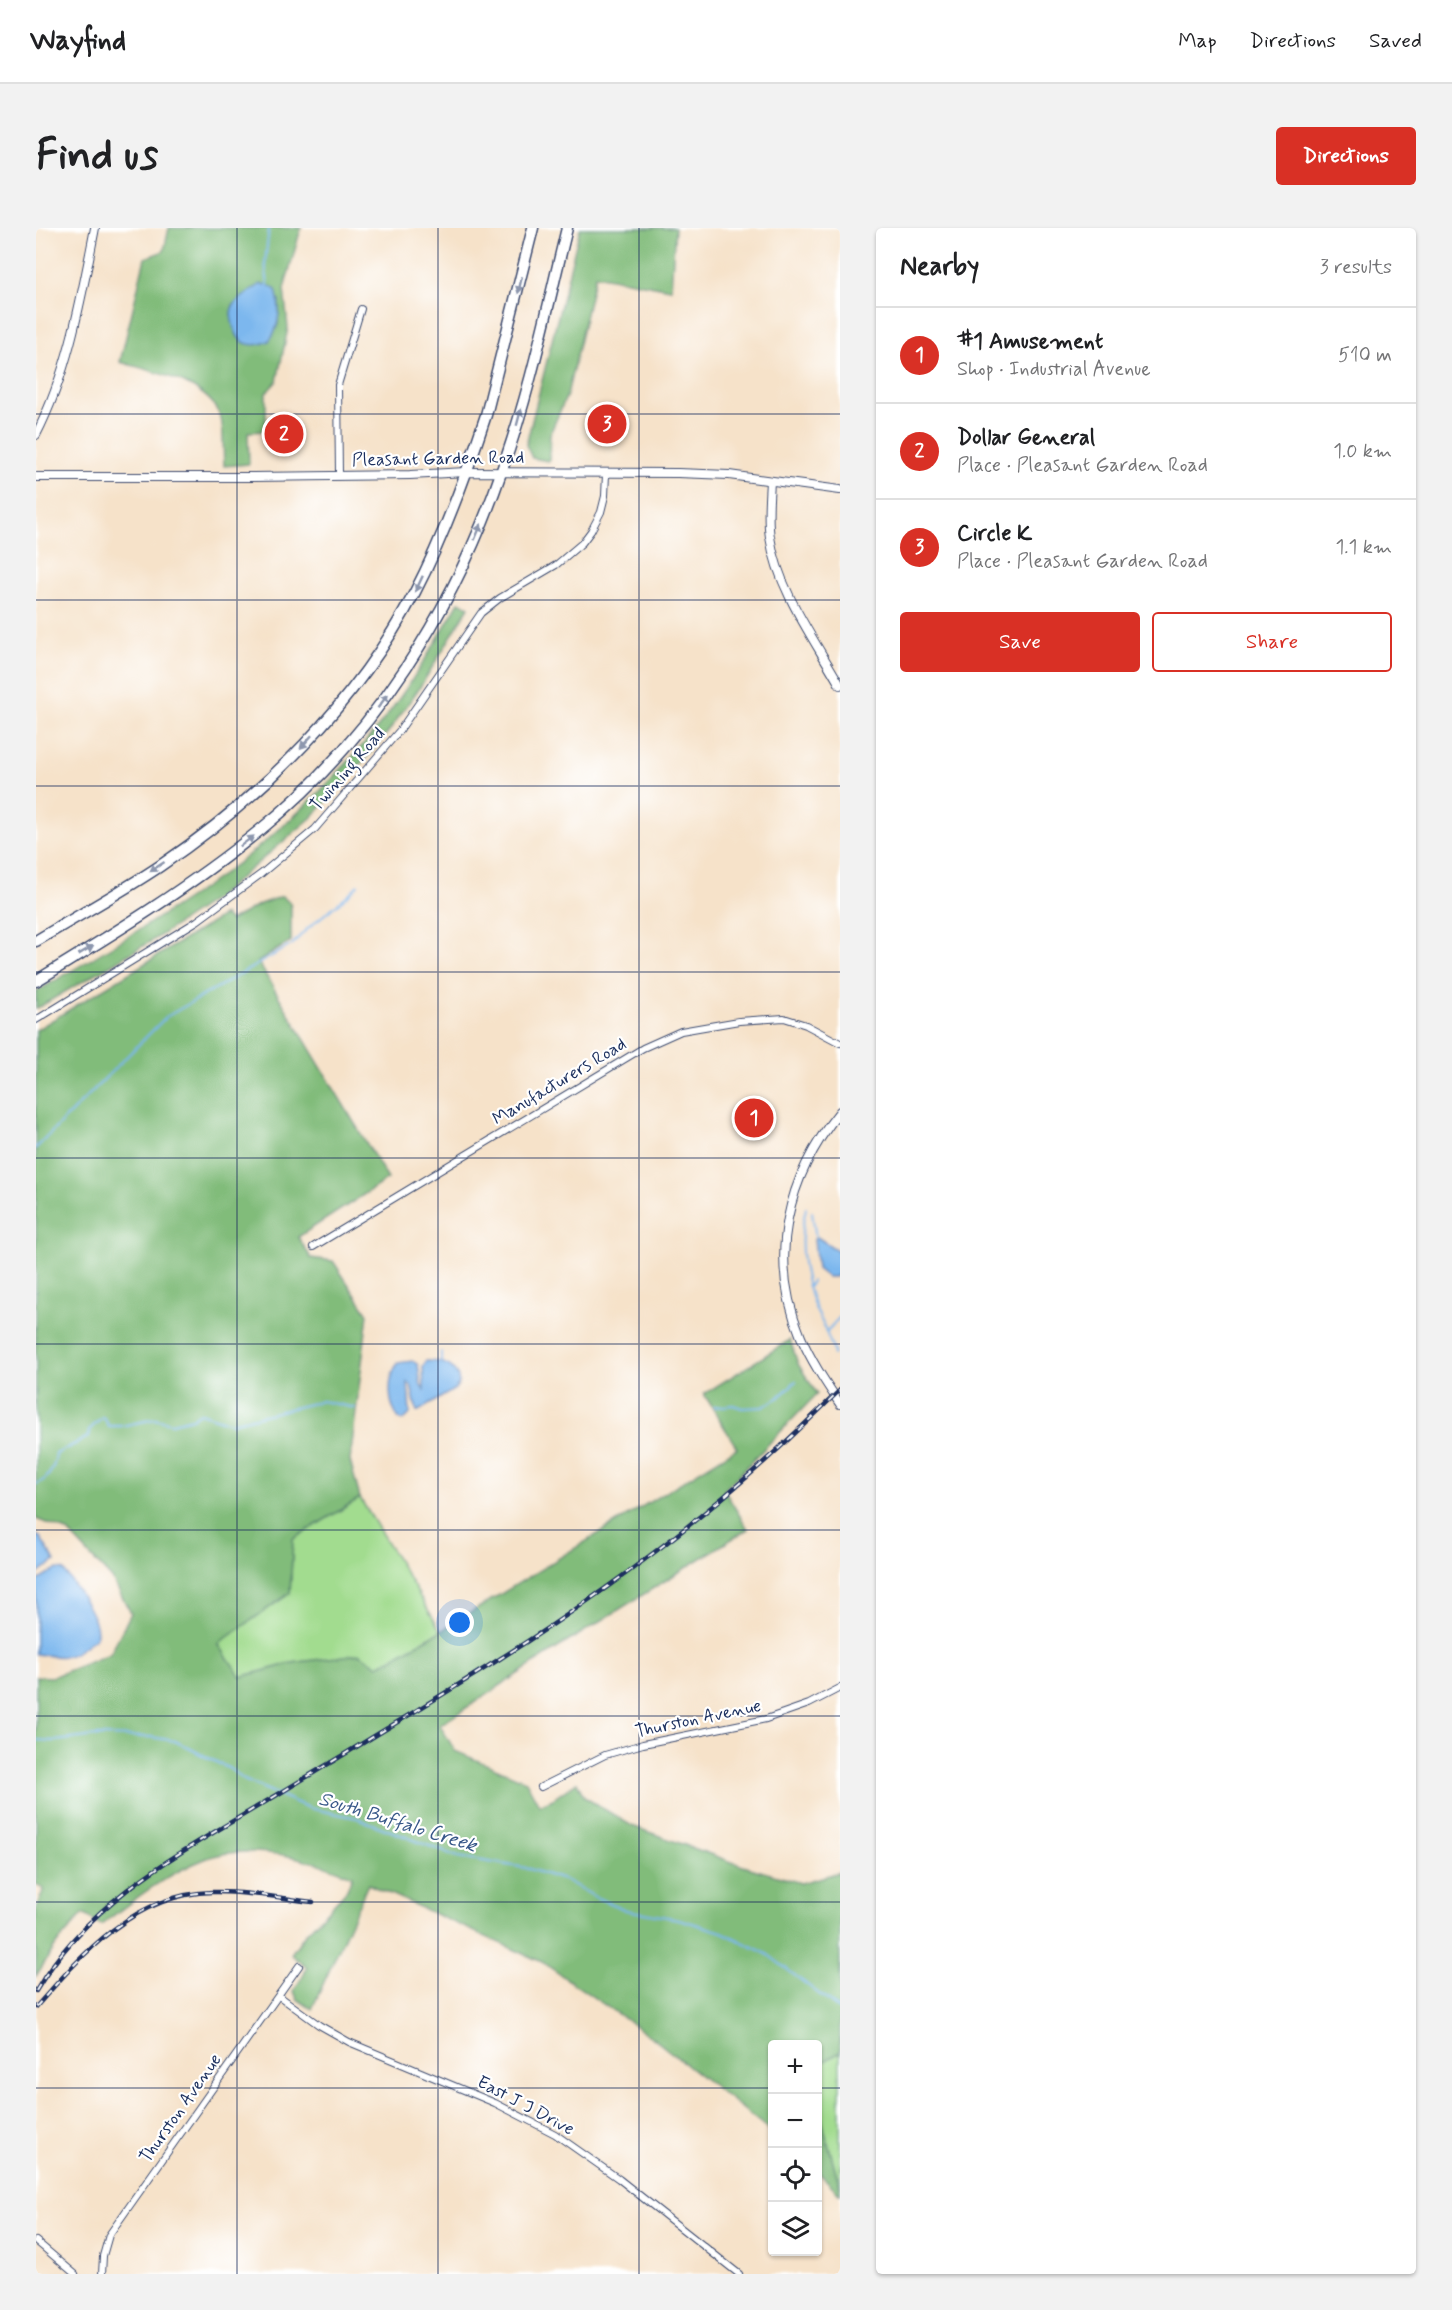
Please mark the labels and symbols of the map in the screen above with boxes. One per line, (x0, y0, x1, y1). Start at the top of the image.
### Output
one-way arrow (514, 276, 524, 294)
pin: 3 (588, 402, 626, 446)
one-way arrow (515, 407, 524, 425)
pin: 2 (264, 412, 304, 456)
street label: Pleasant Garden Road (352, 445, 524, 473)
one-way arrow (474, 523, 484, 541)
one-way arrow (414, 575, 423, 592)
one-way arrow (376, 694, 388, 709)
street label: Twining Road (305, 723, 392, 818)
one-way arrow (300, 734, 313, 749)
one-way arrow (239, 834, 255, 847)
one-way arrow (149, 862, 165, 873)
one-way arrow (78, 945, 94, 956)
street label: Manufacturers Road (488, 1032, 631, 1131)
pin: 1 (734, 1096, 774, 1140)
your location (445, 1608, 474, 1637)
street label: Thurston Avenue (633, 1694, 763, 1744)
water label: South Buffalo Creek (315, 1786, 482, 1860)
street label: Thurston Avenue (134, 2049, 227, 2168)
street label: East J J Drive (473, 2070, 578, 2142)

